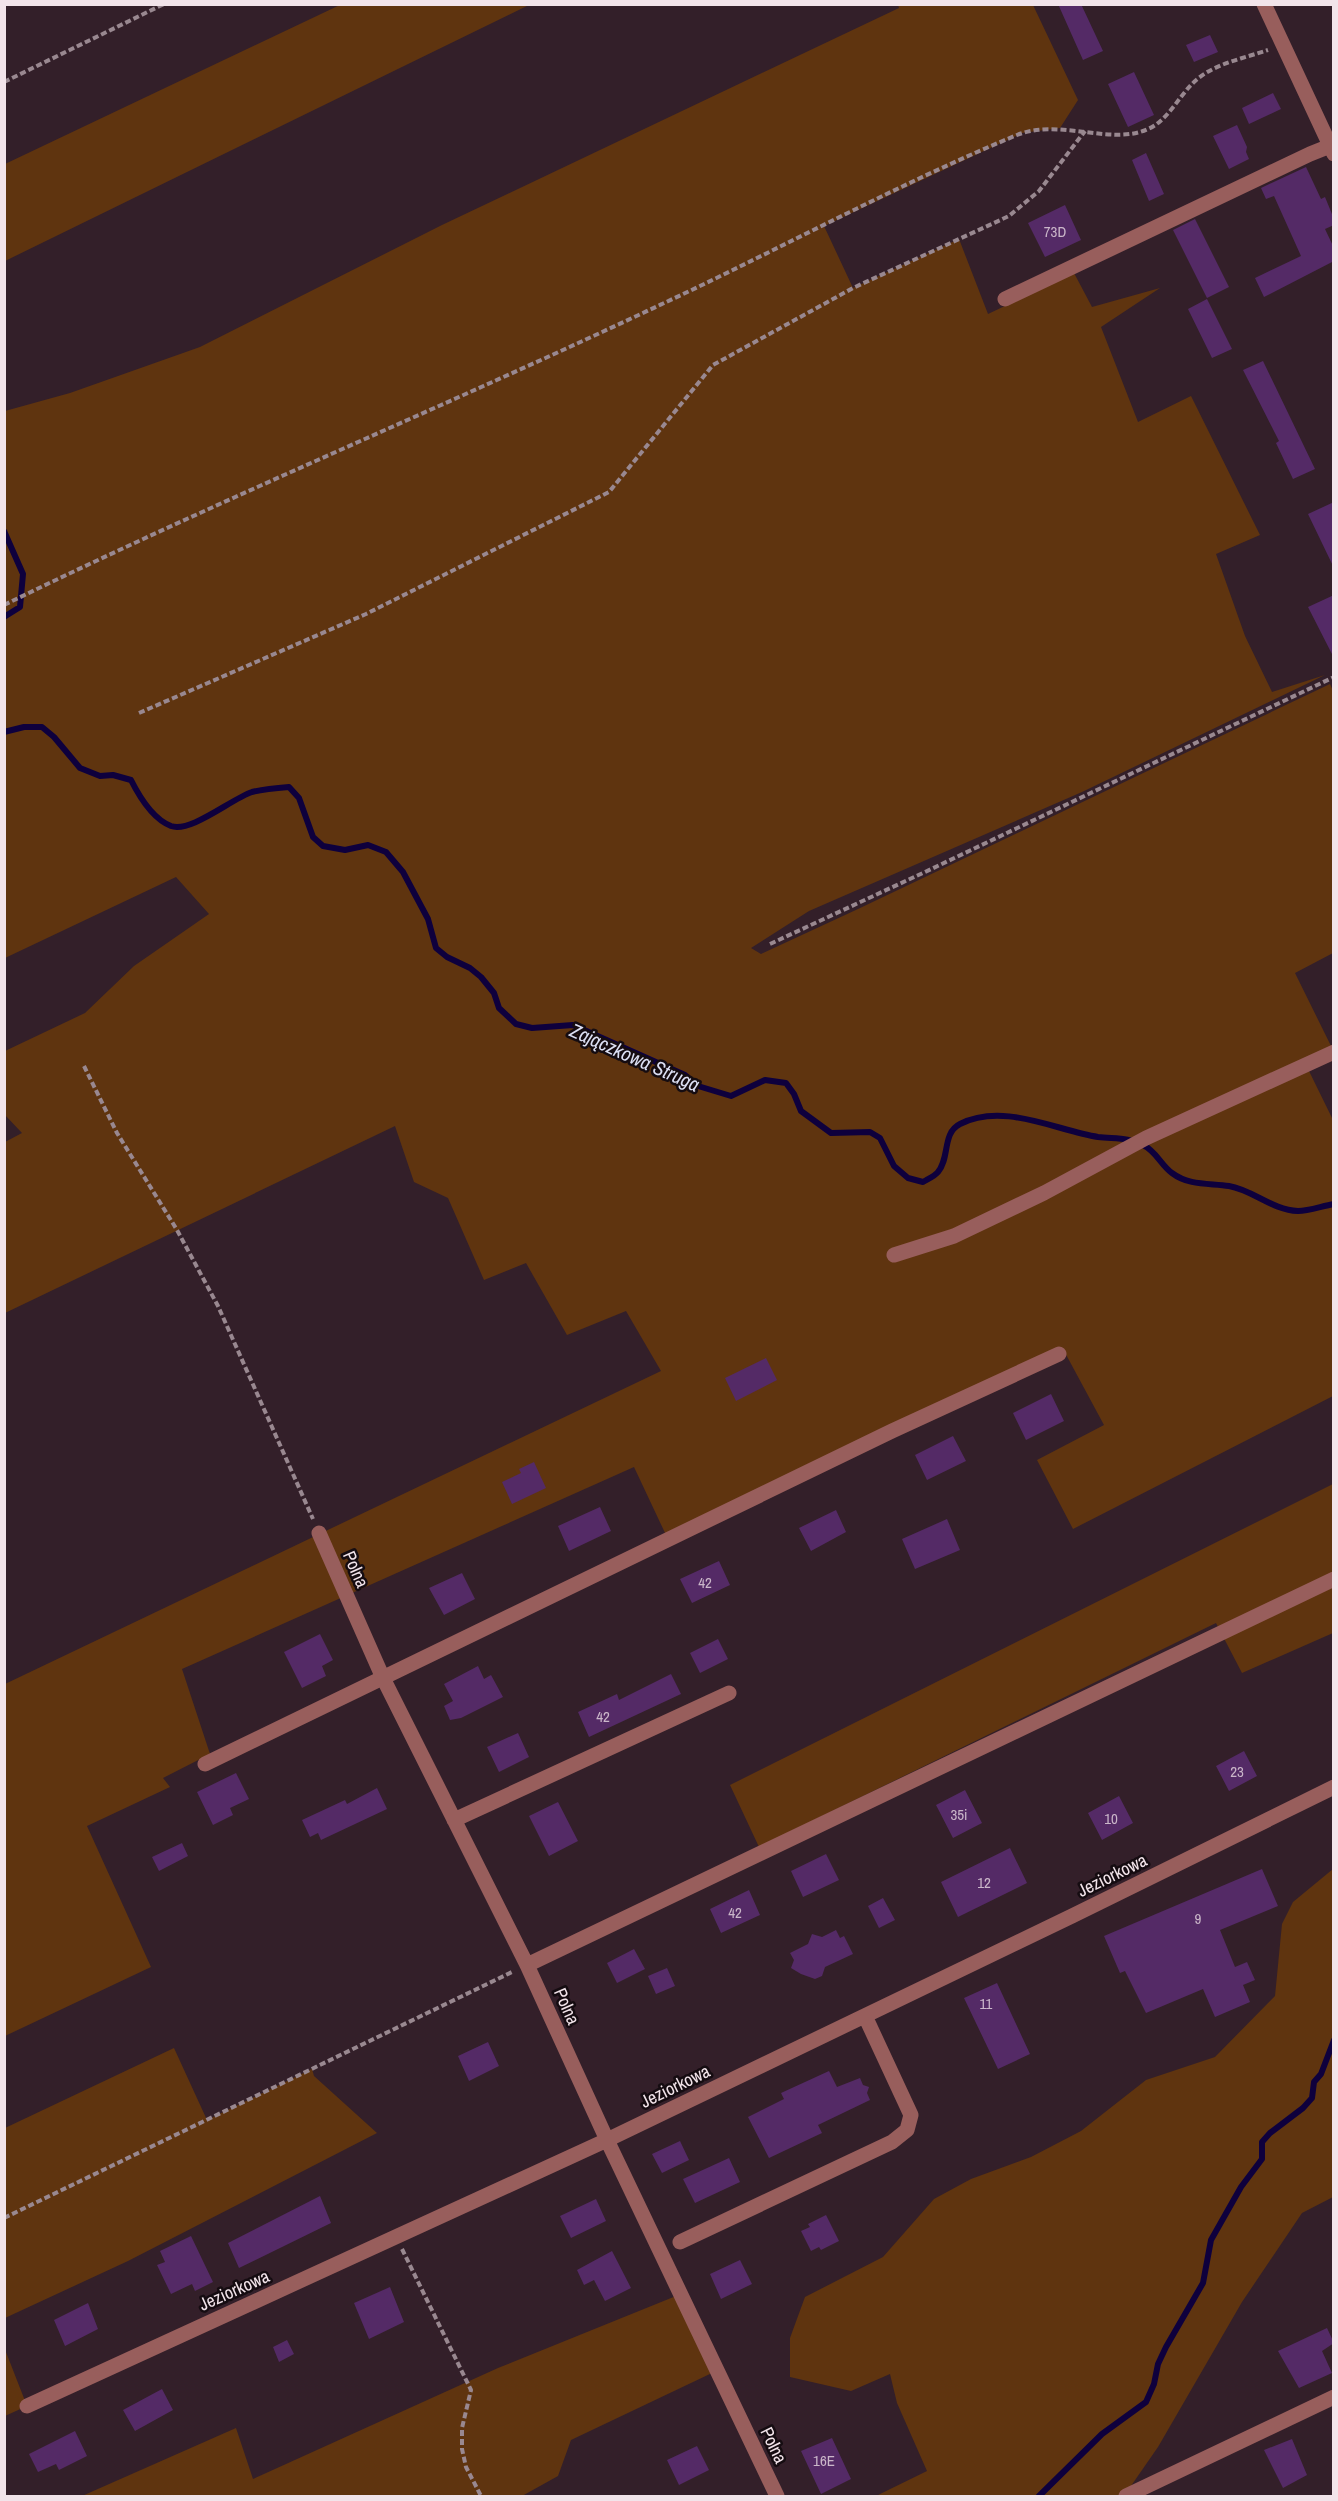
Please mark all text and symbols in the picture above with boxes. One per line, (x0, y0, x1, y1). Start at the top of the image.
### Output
house number: 73D (1044, 221, 1066, 242)
water label: Zajączkowa Struga (565, 1016, 704, 1098)
street label: Polna (337, 1547, 375, 1591)
house number: 42 (698, 1572, 712, 1593)
house number: 42 (596, 1706, 610, 1727)
house number: 23 (1230, 1761, 1244, 1782)
house number: 35i (950, 1804, 968, 1825)
house number: 10 (1104, 1808, 1118, 1829)
street label: Jeziorkowa (1073, 1847, 1151, 1903)
house number: 12 (977, 1872, 991, 1893)
house number: 42 (728, 1902, 742, 1923)
house number: 9 (1195, 1908, 1202, 1929)
street label: Polna (548, 1984, 586, 2028)
house number: 11 (980, 1993, 993, 2014)
street label: Jeziorkowa (636, 2058, 714, 2114)
street label: Jeziorkowa (195, 2263, 273, 2317)
street label: Polna (754, 2423, 794, 2467)
house number: 16E (813, 2450, 835, 2471)

